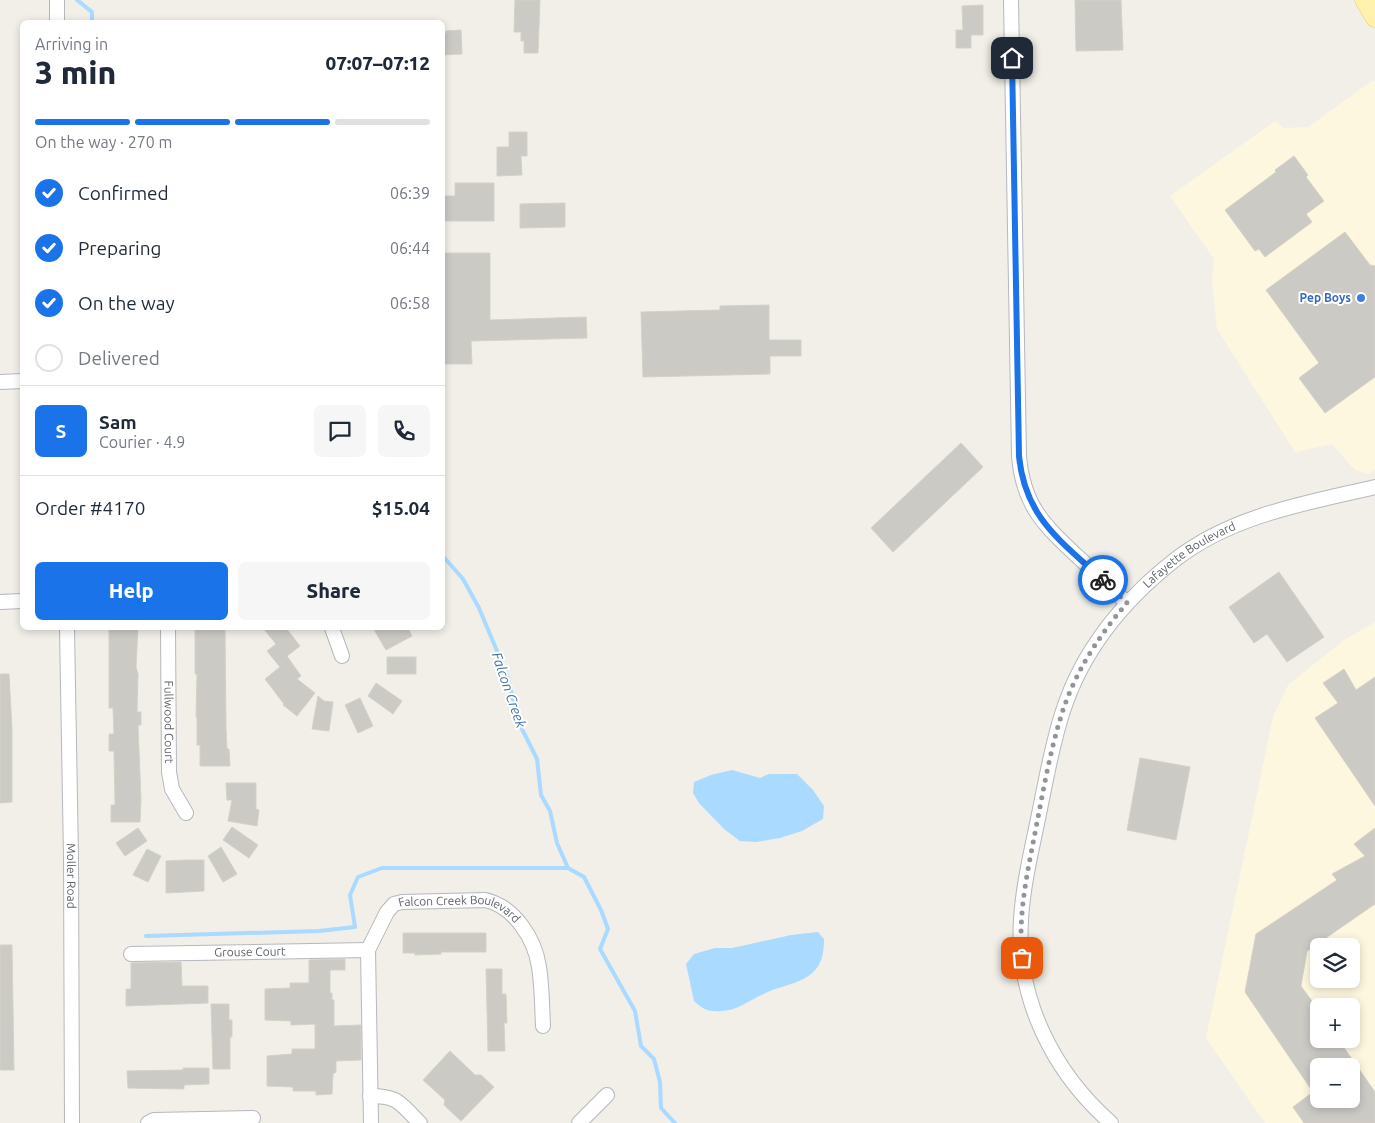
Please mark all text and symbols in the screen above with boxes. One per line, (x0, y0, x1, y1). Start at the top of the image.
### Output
text: Arriving in (35, 35, 108, 53)
pin (991, 37, 1033, 79)
icon: home (998, 44, 1026, 72)
text: 07:07–07:12 (325, 52, 430, 74)
text: 3 min (35, 54, 116, 90)
text: On the way · 270 m (35, 133, 172, 151)
icon: check (35, 179, 63, 207)
text: Confirmed (78, 182, 169, 204)
text: 06:39 (390, 184, 430, 202)
icon: check (35, 234, 63, 262)
text: Preparing (78, 237, 162, 259)
text: 06:44 (390, 239, 430, 257)
icon: check (35, 289, 63, 317)
place label: Pep Boys (1300, 291, 1351, 304)
text: On the way (78, 292, 175, 314)
marker: Pep Boys (1355, 292, 1367, 304)
text: 06:58 (390, 294, 430, 312)
text: Delivered (78, 347, 160, 369)
button: chat (314, 405, 366, 457)
button: phone (378, 405, 430, 457)
text: Sam (99, 411, 137, 433)
text: S (56, 420, 66, 442)
text: Courier · 4.9 (99, 433, 185, 451)
text: Order #4170 (35, 497, 145, 519)
text: $15.04 (372, 497, 430, 519)
street label: Lafayette Boulevard (1140, 519, 1237, 590)
courier (1078, 555, 1128, 605)
button: Help (35, 562, 228, 620)
button: Share (238, 562, 430, 620)
icon: bike (1089, 566, 1117, 594)
water label: Falcon Creek (489, 650, 530, 731)
street label: Fullwood Court (162, 680, 176, 764)
street label: Moller Road (65, 843, 78, 909)
street label: Falcon Creek Boulevard (397, 893, 523, 925)
pin (1001, 937, 1043, 979)
map controls (1310, 938, 1360, 1108)
button: layers (1310, 938, 1360, 988)
street label: Grouse Court (214, 944, 286, 959)
icon: bag (1008, 944, 1036, 972)
button: + (1310, 998, 1360, 1048)
button: − (1310, 1058, 1360, 1108)

